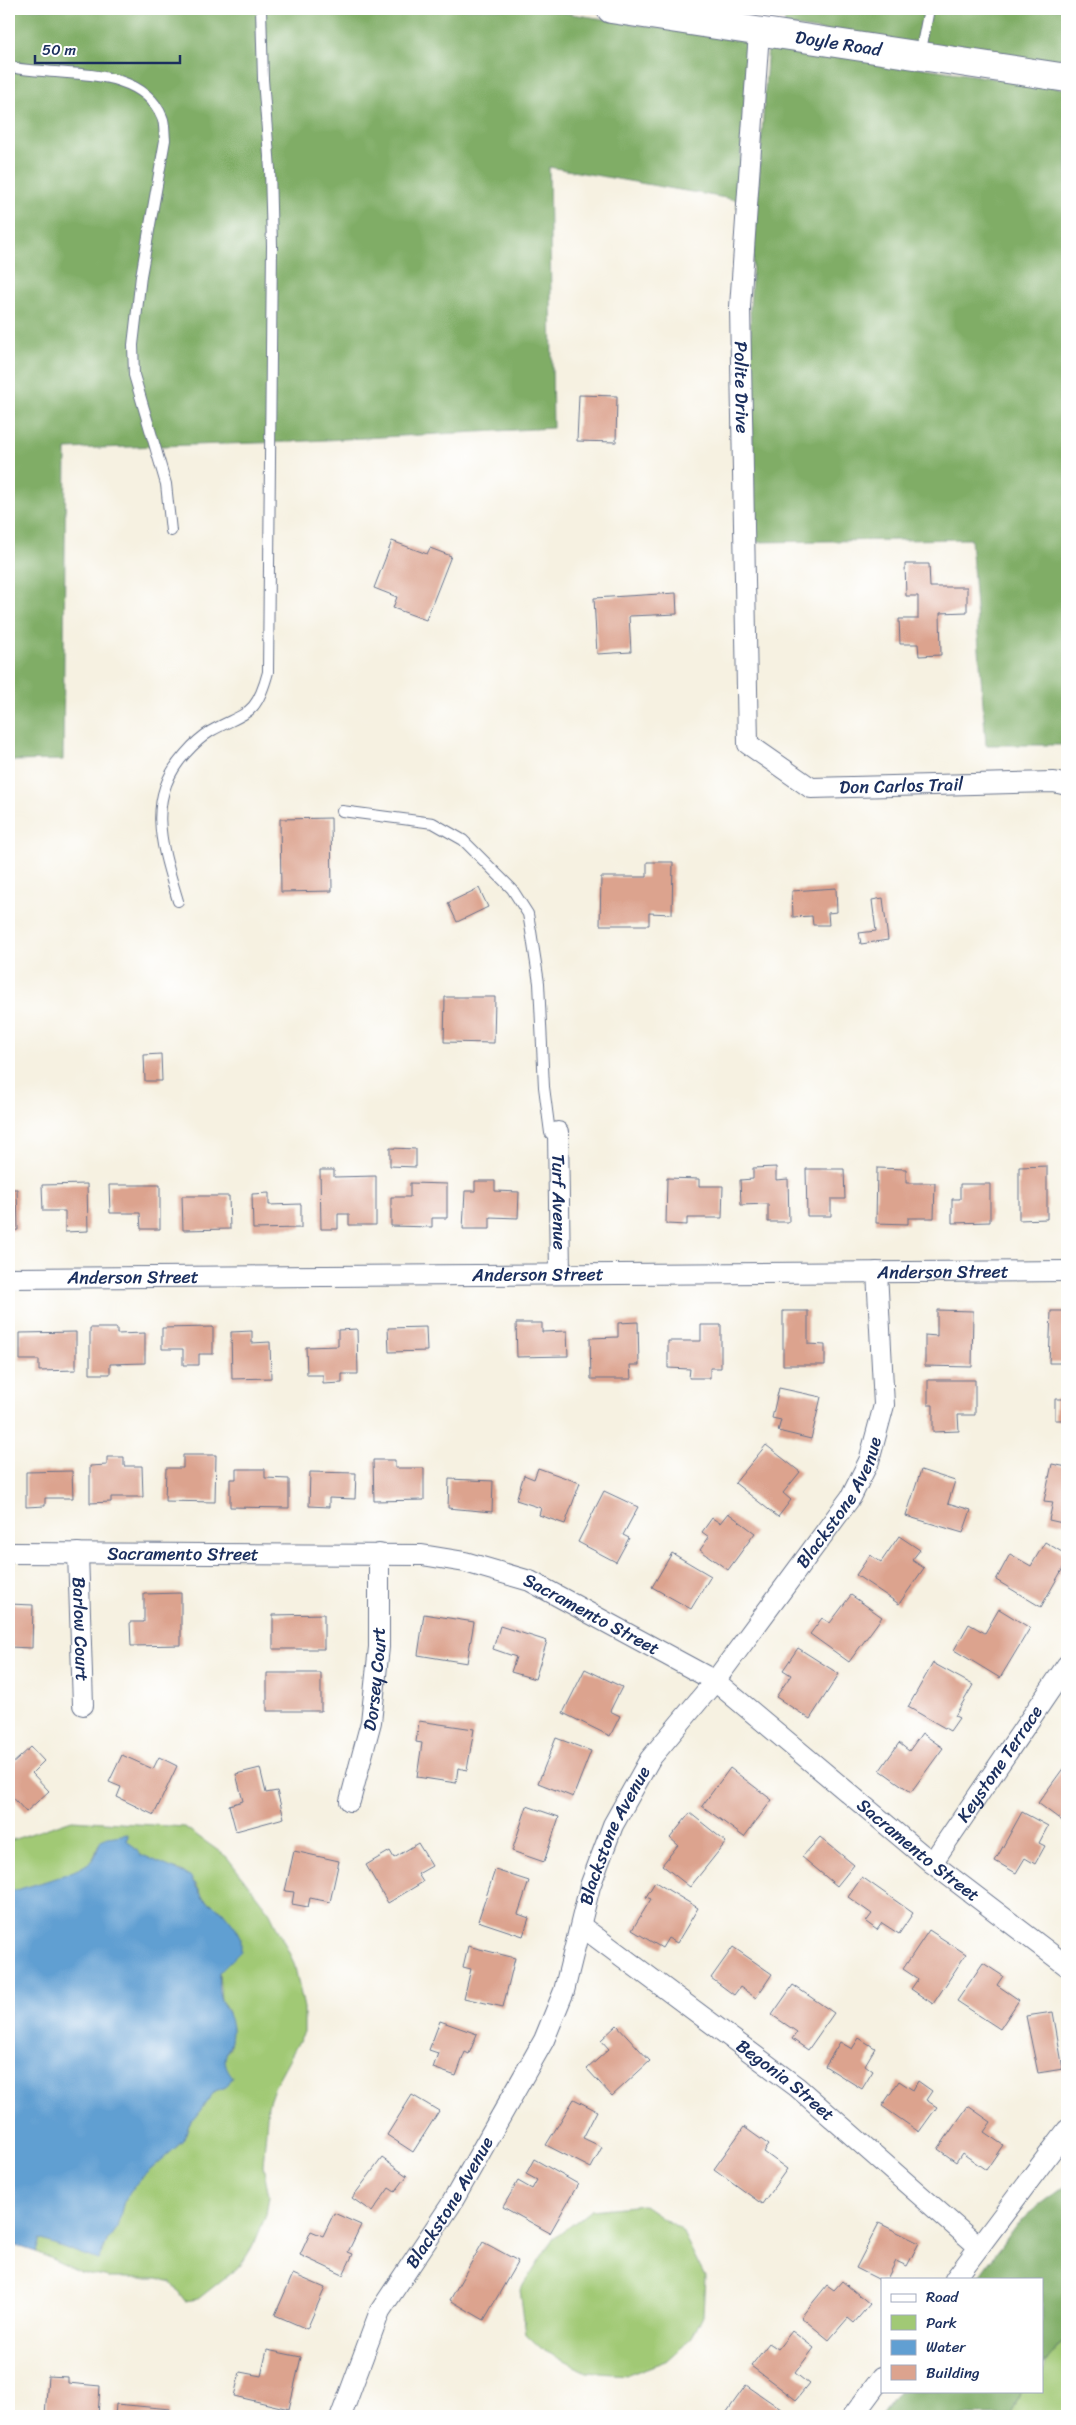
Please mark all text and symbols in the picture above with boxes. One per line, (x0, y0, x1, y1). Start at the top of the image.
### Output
street label: Doyle Road (793, 21, 885, 66)
scale bar (35, 32, 180, 64)
text: 50 m (42, 37, 77, 63)
street label: Polite Drive (725, 341, 758, 434)
street label: Don Carlos Trail (839, 768, 965, 803)
street label: Turf Avenue (542, 1154, 576, 1250)
street label: Anderson Street (876, 1255, 1009, 1288)
street label: Anderson Street (471, 1258, 604, 1291)
street label: Anderson Street (66, 1261, 199, 1294)
street label: Blackstone Avenue (787, 1433, 891, 1575)
street label: Sacramento Street (107, 1537, 259, 1570)
street label: Sacramento Street (520, 1564, 666, 1664)
street label: Barlow Court (63, 1576, 98, 1682)
street label: Dorsey Court (353, 1627, 395, 1734)
street label: Keystone Terrace (948, 1698, 1051, 1829)
street label: Blackstone Avenue (570, 1760, 659, 1908)
street label: Sacramento Street (849, 1790, 987, 1910)
street label: Begonia Street (729, 2031, 842, 2130)
street label: Blackstone Avenue (397, 2130, 502, 2275)
legend (881, 2278, 1044, 2392)
text: Road (926, 2284, 959, 2310)
text: Park (926, 2310, 957, 2336)
text: Water (926, 2334, 966, 2360)
text: Building (926, 2360, 980, 2386)

